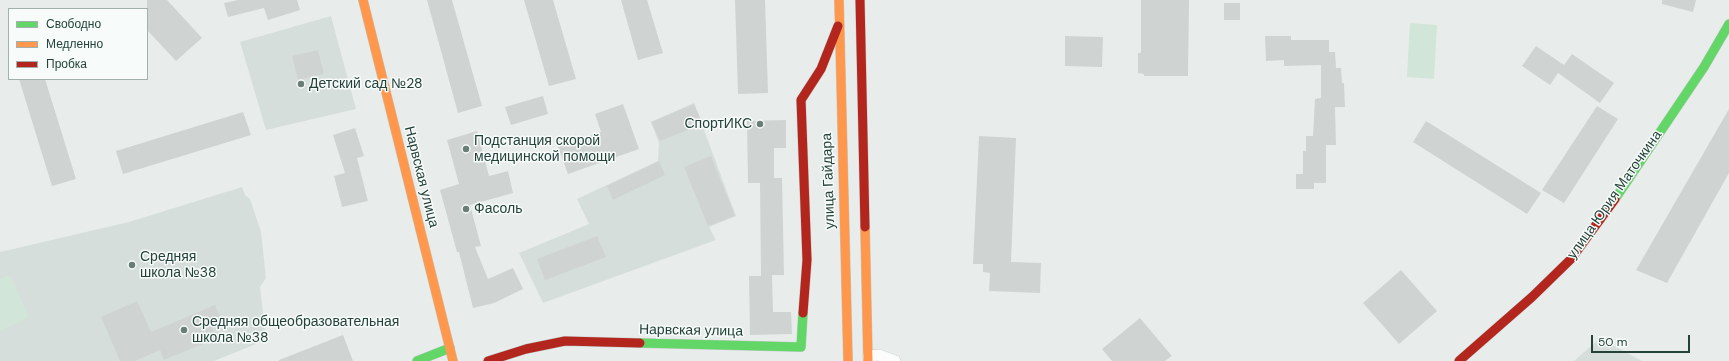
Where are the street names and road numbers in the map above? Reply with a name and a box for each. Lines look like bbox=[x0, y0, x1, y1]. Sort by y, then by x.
street label: Нарвская улица bbox=[400, 125, 442, 229]
street label: улица Юрия Маточкина bbox=[1564, 127, 1666, 263]
street label: улица Гайдара bbox=[819, 133, 839, 229]
street label: Нарвская улица bbox=[639, 322, 743, 340]

